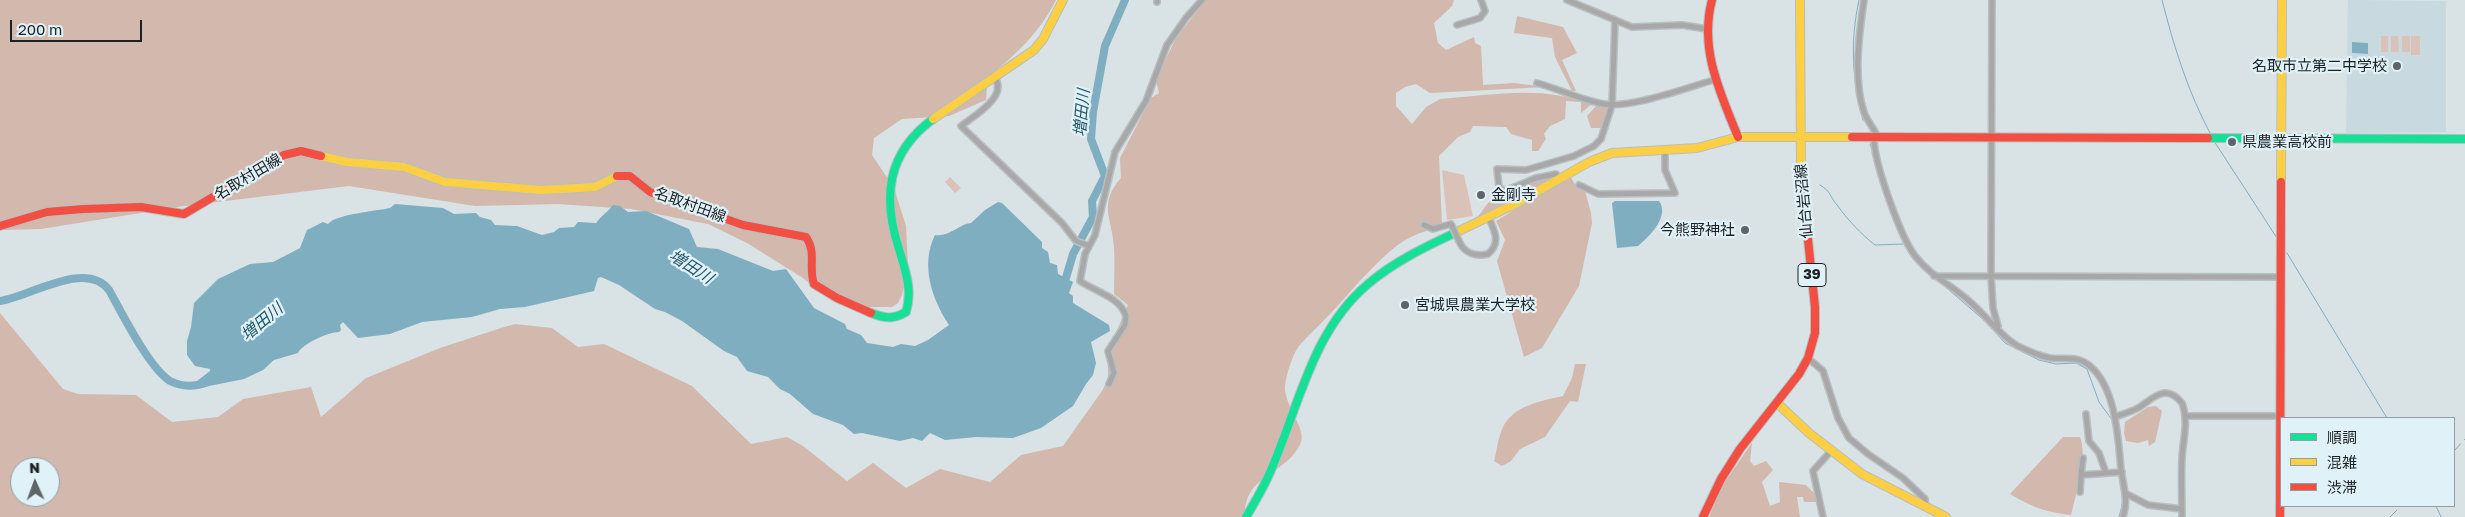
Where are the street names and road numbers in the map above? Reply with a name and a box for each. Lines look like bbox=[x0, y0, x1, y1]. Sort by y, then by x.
street label: 名取村田線 bbox=[211, 150, 285, 204]
street label: 仙台岩沼線 bbox=[1792, 163, 1816, 239]
street label: 名取村田線 bbox=[652, 184, 728, 226]
road number: 39 bbox=[1798, 264, 1826, 286]

